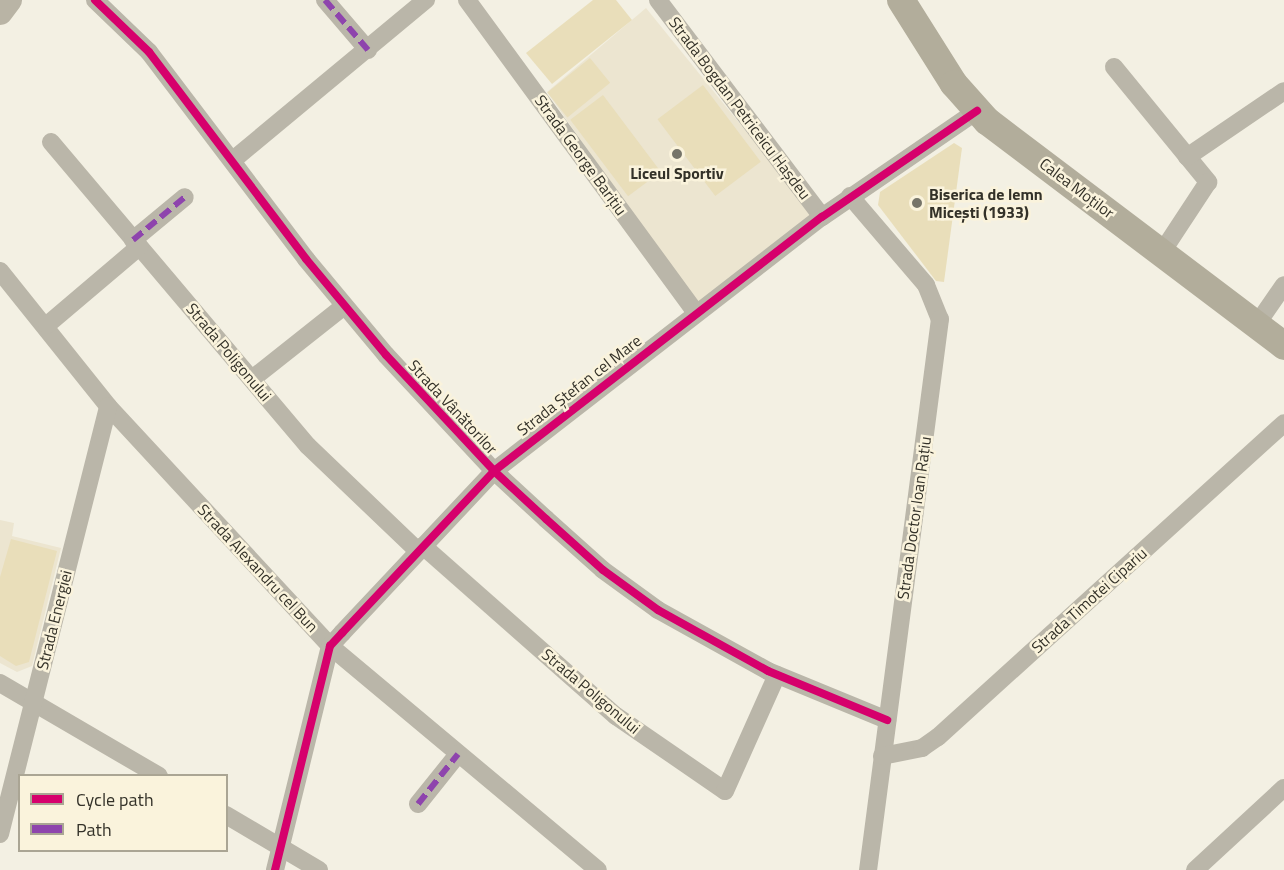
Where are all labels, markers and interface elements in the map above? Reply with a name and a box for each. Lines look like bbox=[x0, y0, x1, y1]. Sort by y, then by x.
street label: Strada Bogdan Petriceicu Hașdeu bbox=[665, 13, 815, 203]
street label: Strada George Barițiu bbox=[531, 91, 631, 219]
marker: Liceul Sportiv bbox=[670, 147, 684, 161]
street label: Calea Moților bbox=[1036, 154, 1118, 222]
place label: Liceul Sportiv bbox=[630, 163, 724, 183]
place label: Biserica de lemn Micești (1933) bbox=[929, 184, 1043, 222]
marker: Biserica de lemn Micești (1933) bbox=[910, 196, 924, 210]
street label: Strada Poligonului bbox=[182, 299, 276, 405]
street label: Strada Ștefan cel Mare bbox=[513, 331, 645, 439]
street label: Strada Vânătorilor bbox=[404, 356, 502, 458]
street label: Strada Doctor Ioan Rațiu bbox=[893, 435, 935, 601]
street label: Strada Alexandru cel Bun bbox=[194, 500, 322, 636]
street label: Strada Timotei Cipariu bbox=[1027, 543, 1151, 657]
street label: Strada Energiei bbox=[32, 568, 76, 672]
street label: Strada Poligonului bbox=[538, 644, 644, 738]
legend bbox=[18, 774, 228, 852]
text: Cycle path bbox=[76, 786, 154, 813]
text: Path bbox=[76, 816, 112, 843]

